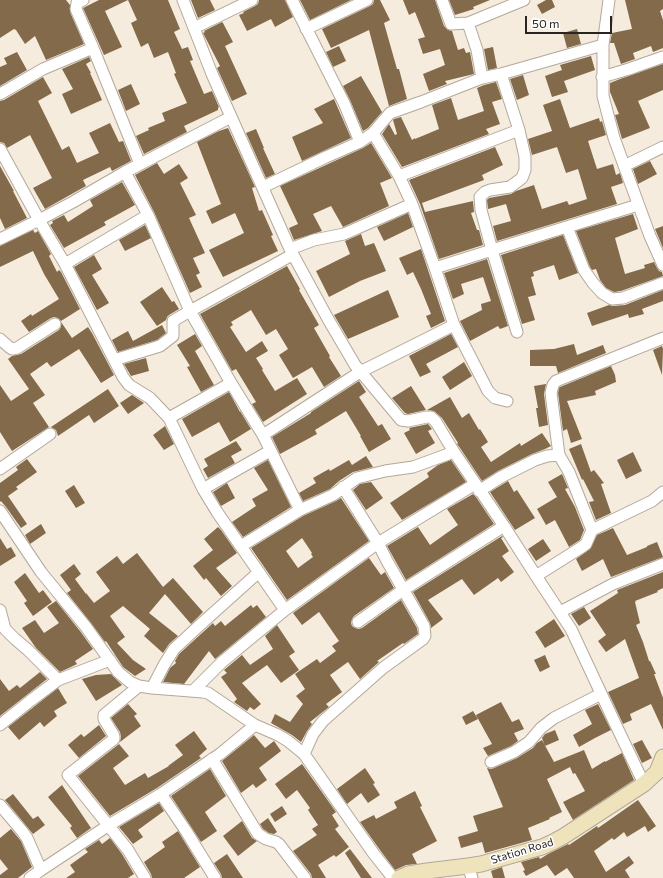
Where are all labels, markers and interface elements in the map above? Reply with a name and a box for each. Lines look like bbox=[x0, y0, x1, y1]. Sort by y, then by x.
scale bar bbox=[527, 8, 614, 34]
text: 50 m bbox=[532, 16, 560, 30]
street label: Station Road bbox=[489, 835, 555, 867]

